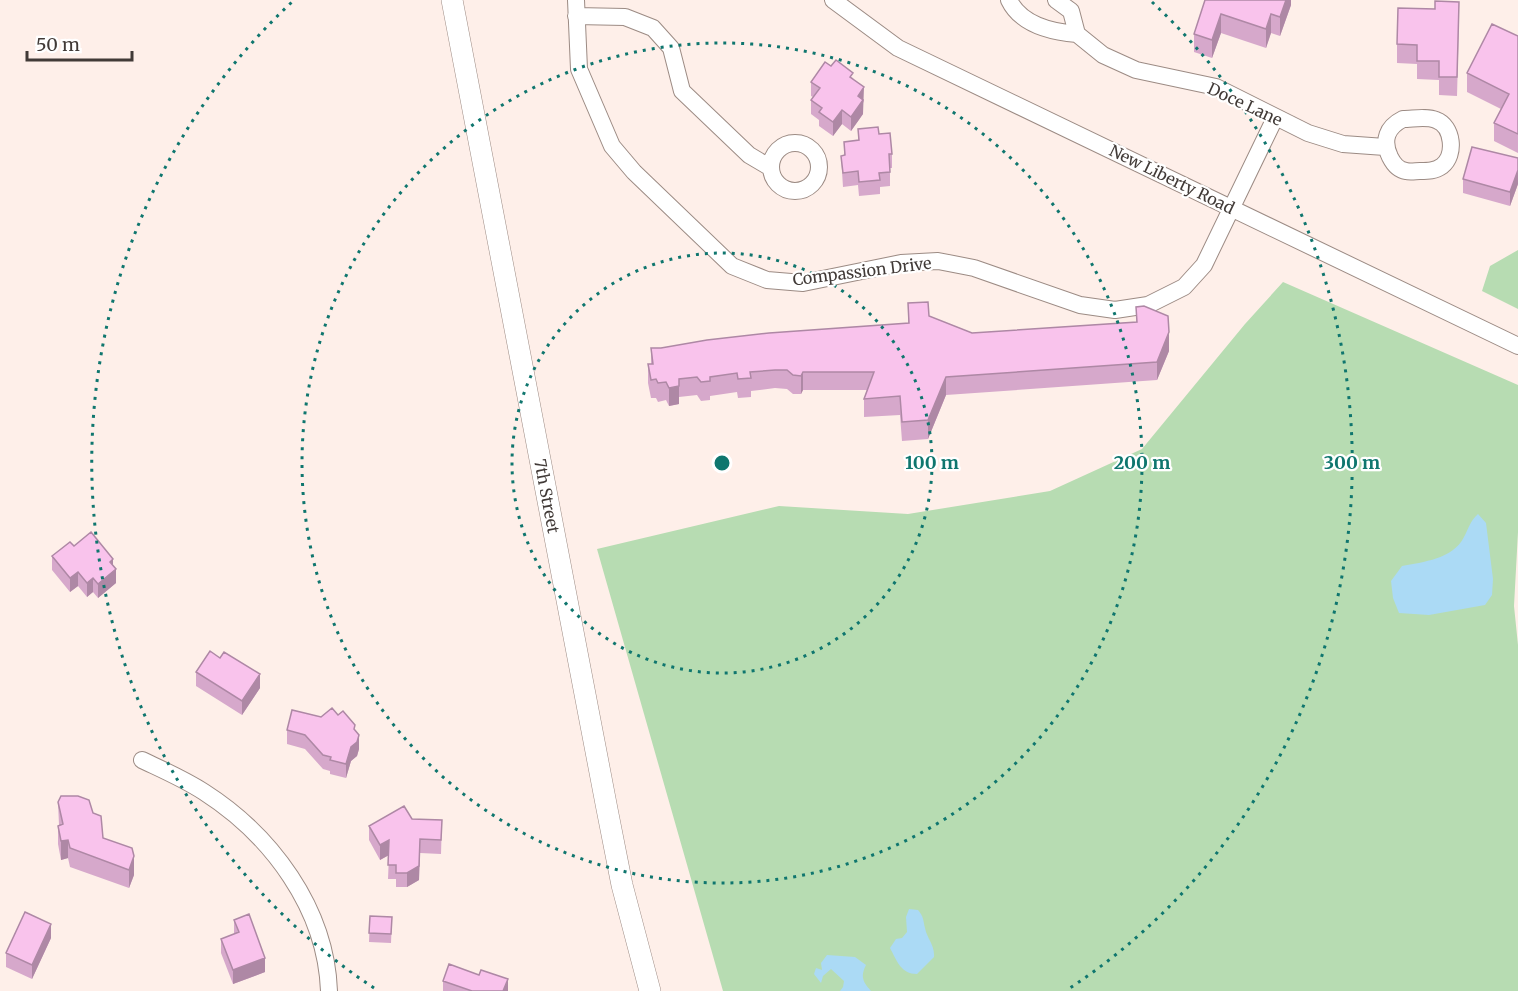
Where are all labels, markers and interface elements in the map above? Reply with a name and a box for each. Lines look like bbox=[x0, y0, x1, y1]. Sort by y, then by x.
scale bar bbox=[27, 24, 132, 62]
text: 50 m bbox=[36, 33, 80, 56]
street label: Doce Lane bbox=[1204, 78, 1286, 130]
street label: New Liberty Road bbox=[1106, 140, 1238, 218]
street label: Compassion Drive bbox=[791, 253, 933, 289]
text: 100 m bbox=[905, 451, 959, 474]
text: 200 m bbox=[1114, 451, 1170, 474]
text: 300 m bbox=[1324, 451, 1380, 474]
centre of rings bbox=[712, 453, 732, 473]
street label: 7th Street bbox=[530, 457, 564, 536]

